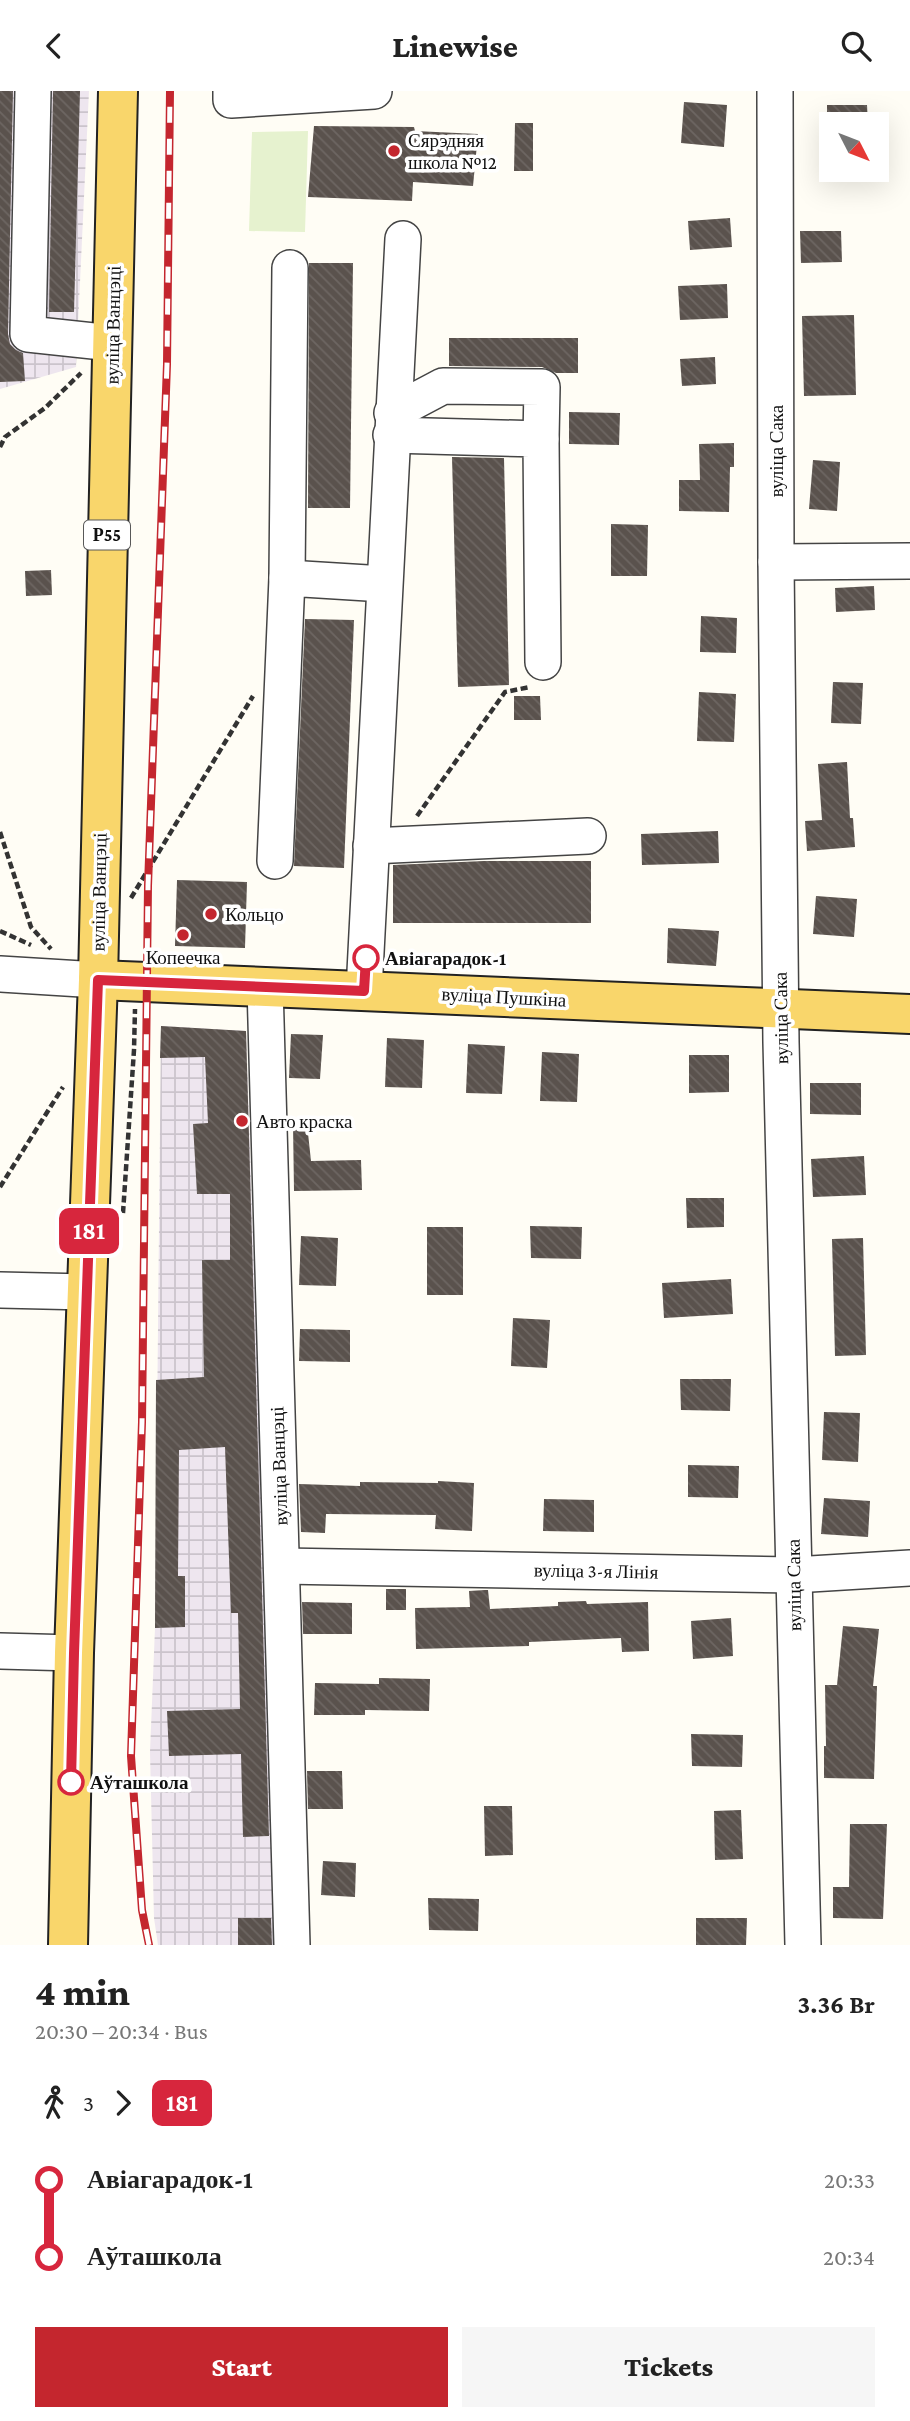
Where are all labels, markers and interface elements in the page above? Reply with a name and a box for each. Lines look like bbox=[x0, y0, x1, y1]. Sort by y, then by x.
icon: back bbox=[35, 27, 73, 65]
icon: search bbox=[837, 27, 875, 65]
text: Linewise bbox=[392, 28, 518, 64]
north arrow bbox=[819, 112, 889, 182]
map controls bbox=[819, 112, 889, 182]
place label: Сярэдняя школа №12 bbox=[408, 130, 497, 173]
marker: Сярэдняя школа №12 bbox=[386, 143, 402, 159]
street label: вуліца Ванцэці bbox=[101, 265, 125, 385]
street label: вуліца Сака bbox=[766, 404, 787, 497]
road number: Р55 bbox=[84, 521, 130, 549]
street label: вуліца Ванцэці bbox=[87, 832, 111, 952]
place label: Кольцо bbox=[225, 904, 284, 925]
marker: Кольцо bbox=[203, 906, 219, 922]
marker: Копеечка bbox=[175, 927, 191, 943]
marker: Авіагарадок-1 bbox=[353, 945, 379, 971]
place label: Копеечка bbox=[146, 947, 221, 968]
place label: Авіагарадок-1 bbox=[385, 948, 506, 969]
street label: вуліца Сака bbox=[770, 971, 792, 1064]
street label: вуліца Пушкіна bbox=[441, 983, 567, 1011]
place label: Авто краска bbox=[256, 1111, 353, 1132]
marker: Авто краска bbox=[234, 1113, 250, 1129]
line badge: 181 bbox=[49, 1208, 129, 1254]
text: 181 bbox=[73, 1217, 105, 1244]
street label: вуліца Ванцэці bbox=[266, 1406, 292, 1526]
street label: вуліца Сака bbox=[783, 1538, 805, 1631]
street label: вуліца 3-я Лінія bbox=[534, 1559, 659, 1583]
marker: Аўташкола bbox=[58, 1769, 84, 1795]
place label: Аўташкола bbox=[90, 1772, 189, 1793]
text: 4 min bbox=[35, 1971, 130, 2013]
text: 3.36 Br bbox=[798, 1990, 875, 2019]
text: 20:30 – 20:34 · Bus bbox=[35, 2018, 208, 2044]
icon: walk bbox=[35, 2084, 73, 2122]
icon: forward bbox=[104, 2084, 142, 2122]
text: 181 bbox=[166, 2089, 198, 2116]
text: 3 bbox=[83, 2090, 94, 2116]
text: Авіагарадок-1 bbox=[87, 2165, 253, 2194]
text: 20:33 bbox=[824, 2167, 875, 2193]
text: Аўташкола bbox=[87, 2242, 222, 2271]
text: 20:34 bbox=[823, 2244, 875, 2270]
button: Start bbox=[35, 2327, 448, 2407]
button: Tickets bbox=[462, 2327, 875, 2407]

